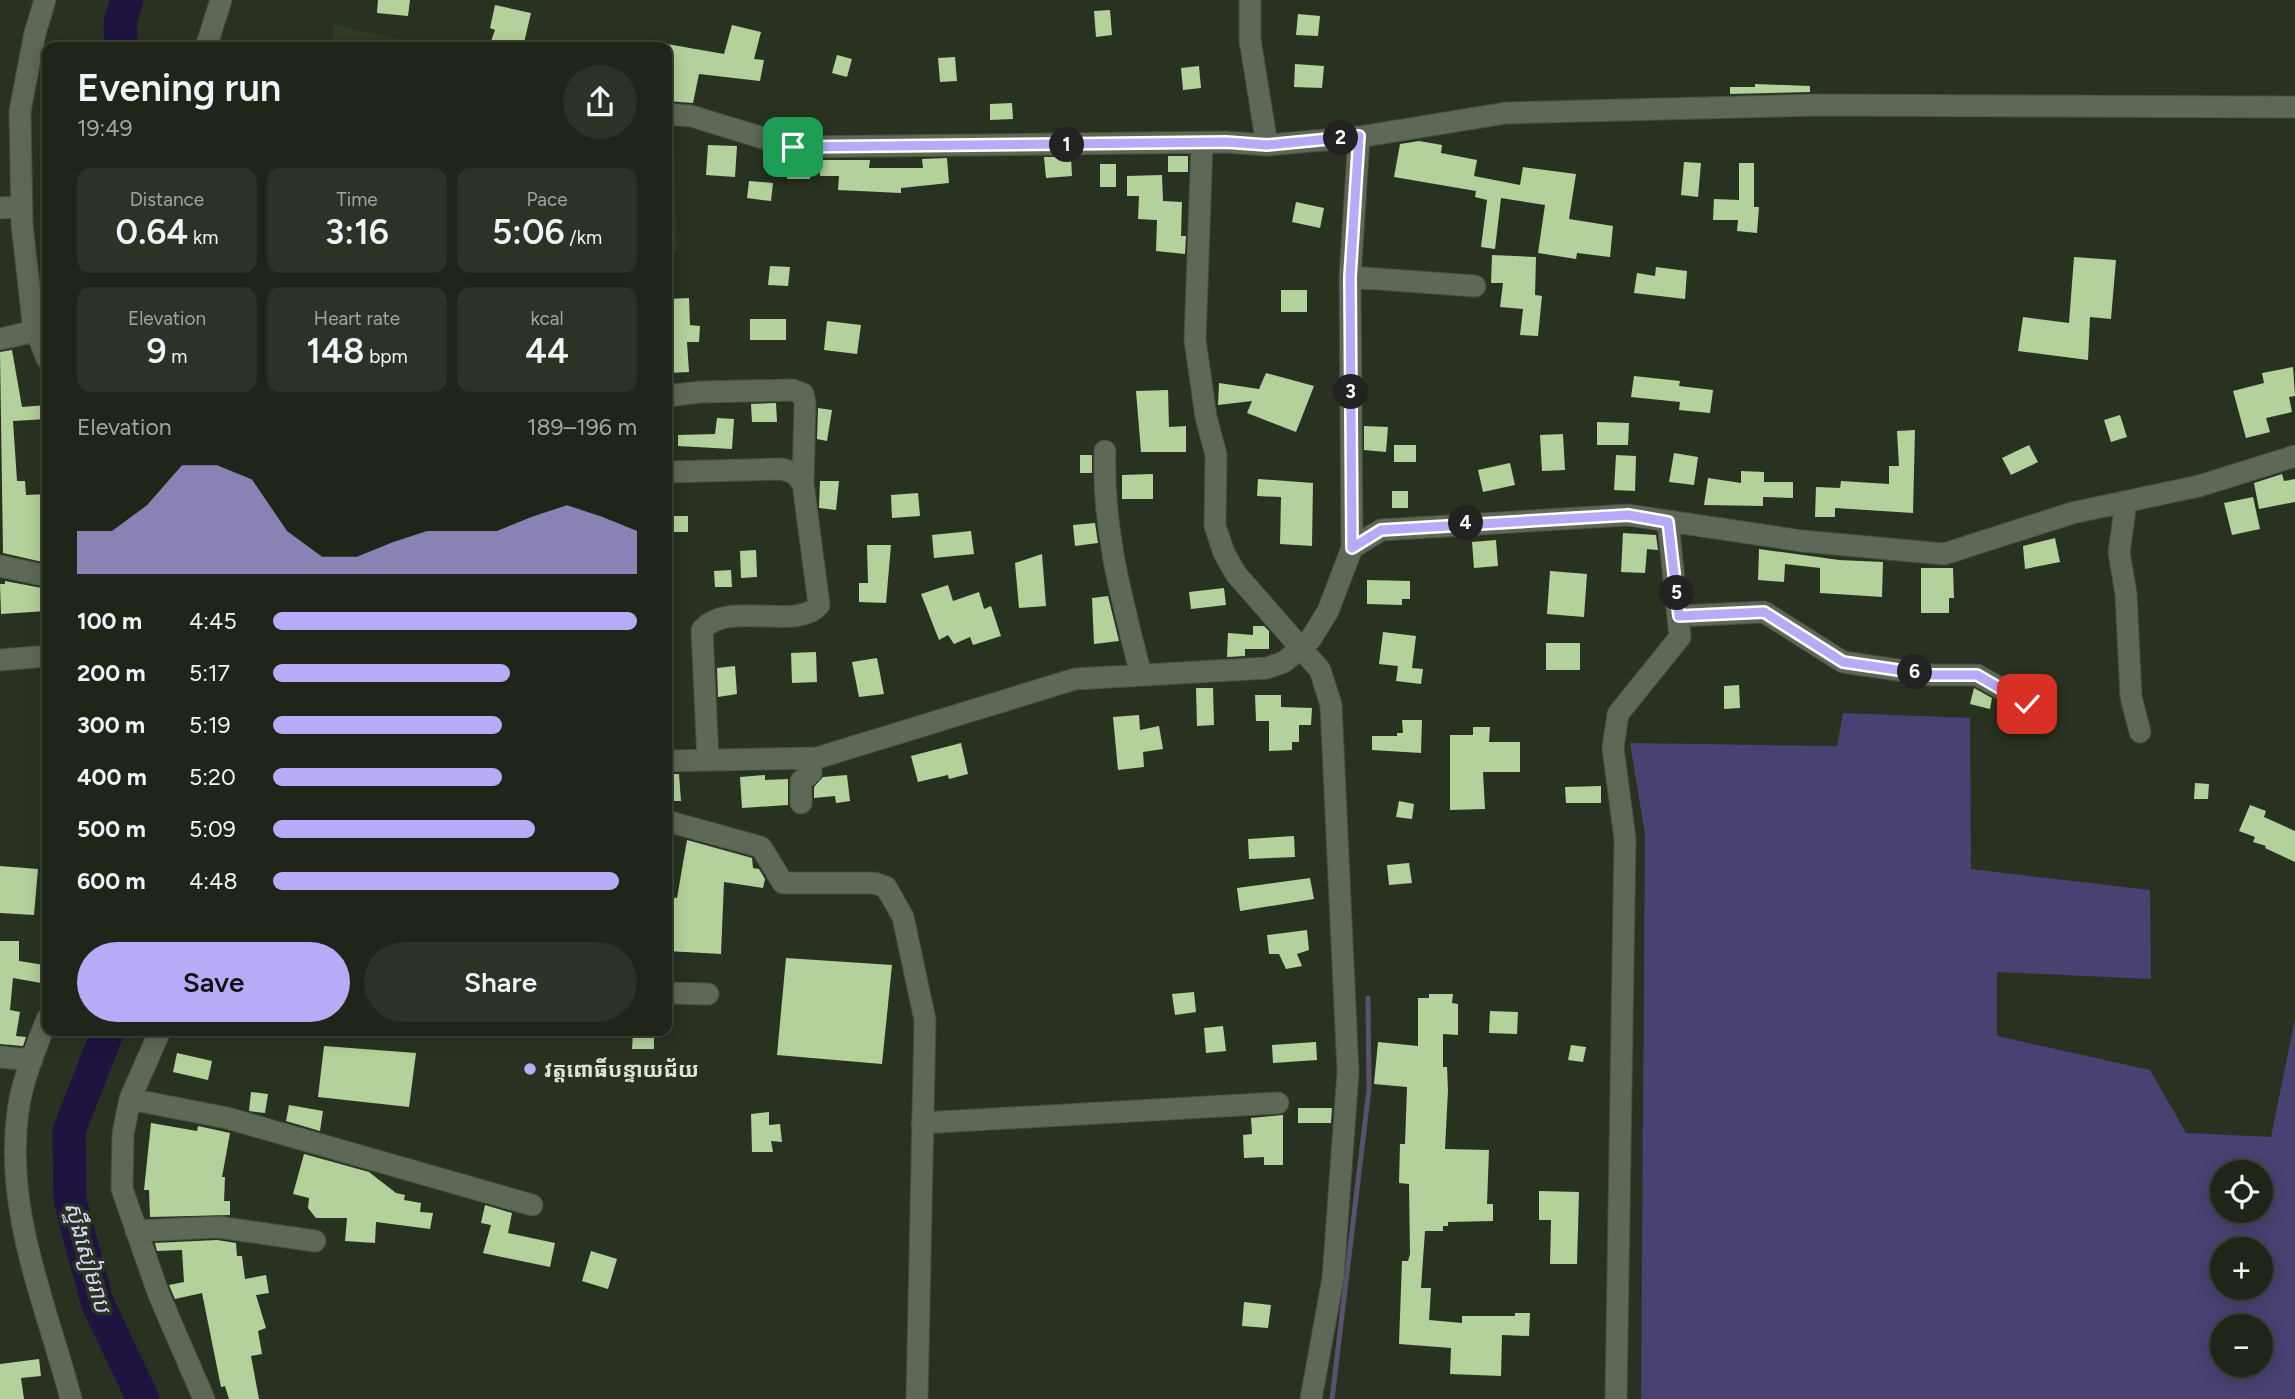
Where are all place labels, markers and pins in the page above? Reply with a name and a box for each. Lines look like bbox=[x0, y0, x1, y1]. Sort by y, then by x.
pin bbox=[763, 117, 823, 177]
pin: 2 bbox=[1324, 120, 1358, 156]
pin: 1 bbox=[1050, 128, 1084, 162]
pin: 3 bbox=[1334, 374, 1368, 410]
pin: 4 bbox=[1448, 505, 1484, 540]
pin: 5 bbox=[1660, 576, 1694, 610]
pin: 6 bbox=[1898, 654, 1932, 690]
pin bbox=[1997, 674, 2057, 734]
place label: វត្តពោធិ៍បន្ទាយជ័យ bbox=[544, 1057, 699, 1083]
marker: វត្តពោធិ៍បន្ទាយជ័យ bbox=[522, 1061, 538, 1077]

